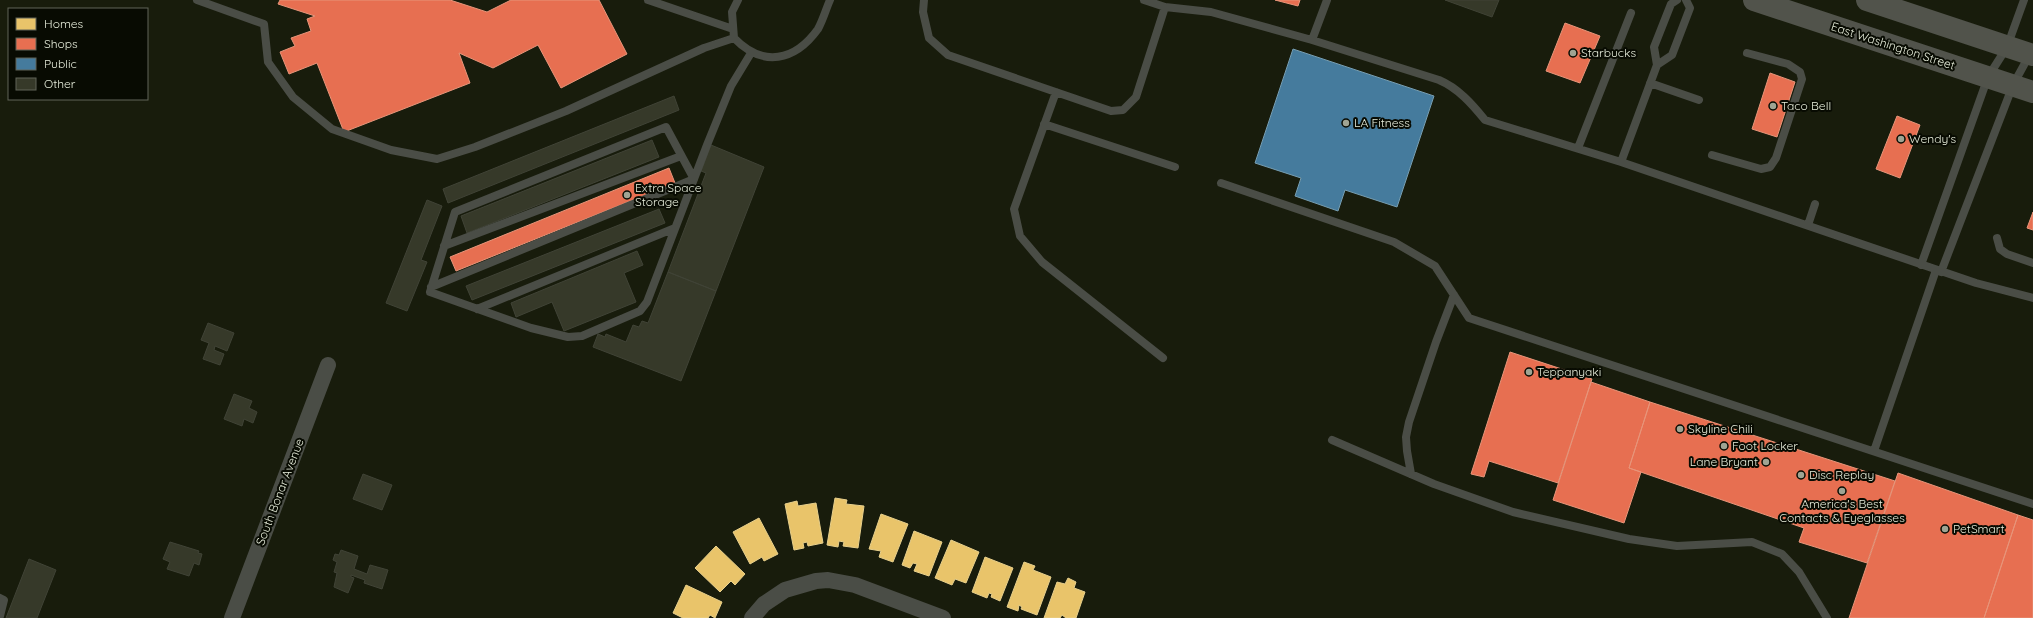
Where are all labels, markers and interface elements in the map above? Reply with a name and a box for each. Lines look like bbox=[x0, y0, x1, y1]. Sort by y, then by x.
legend bbox=[8, 8, 148, 100]
text: Homes bbox=[44, 16, 84, 31]
street label: East Washington Street bbox=[1829, 18, 1957, 73]
text: Shops bbox=[44, 36, 78, 51]
place label: Starbucks bbox=[1581, 45, 1636, 60]
marker: Starbucks bbox=[1568, 48, 1578, 58]
text: Public bbox=[44, 56, 77, 71]
text: Other bbox=[44, 76, 76, 91]
place label: Taco Bell bbox=[1781, 98, 1831, 113]
marker: Taco Bell bbox=[1768, 101, 1778, 111]
place label: LA Fitness bbox=[1354, 115, 1410, 130]
marker: LA Fitness bbox=[1341, 118, 1351, 128]
place label: Wendy's bbox=[1909, 131, 1957, 146]
marker: Wendy's bbox=[1896, 134, 1906, 144]
place label: Extra Space Storage bbox=[635, 180, 702, 209]
marker: Extra Space Storage bbox=[622, 190, 632, 200]
place label: Teppanyaki bbox=[1537, 364, 1601, 379]
marker: Teppanyaki bbox=[1524, 367, 1534, 377]
place label: Skyline Chili bbox=[1688, 421, 1753, 436]
marker: Skyline Chili bbox=[1675, 424, 1685, 434]
street label: South Bonar Avenue bbox=[252, 436, 307, 547]
place label: Foot Locker bbox=[1732, 438, 1798, 453]
marker: Foot Locker bbox=[1719, 441, 1729, 451]
place label: Lane Bryant bbox=[1690, 454, 1758, 469]
marker: Lane Bryant bbox=[1761, 457, 1771, 467]
place label: Disc Replay bbox=[1809, 467, 1874, 482]
marker: Disc Replay bbox=[1796, 470, 1806, 480]
marker: America's Best Contacts & Eyeglasses bbox=[1837, 486, 1847, 496]
place label: America's Best Contacts & Eyeglasses bbox=[1779, 496, 1905, 525]
place label: PetSmart bbox=[1953, 521, 2005, 536]
marker: PetSmart bbox=[1940, 524, 1950, 534]

